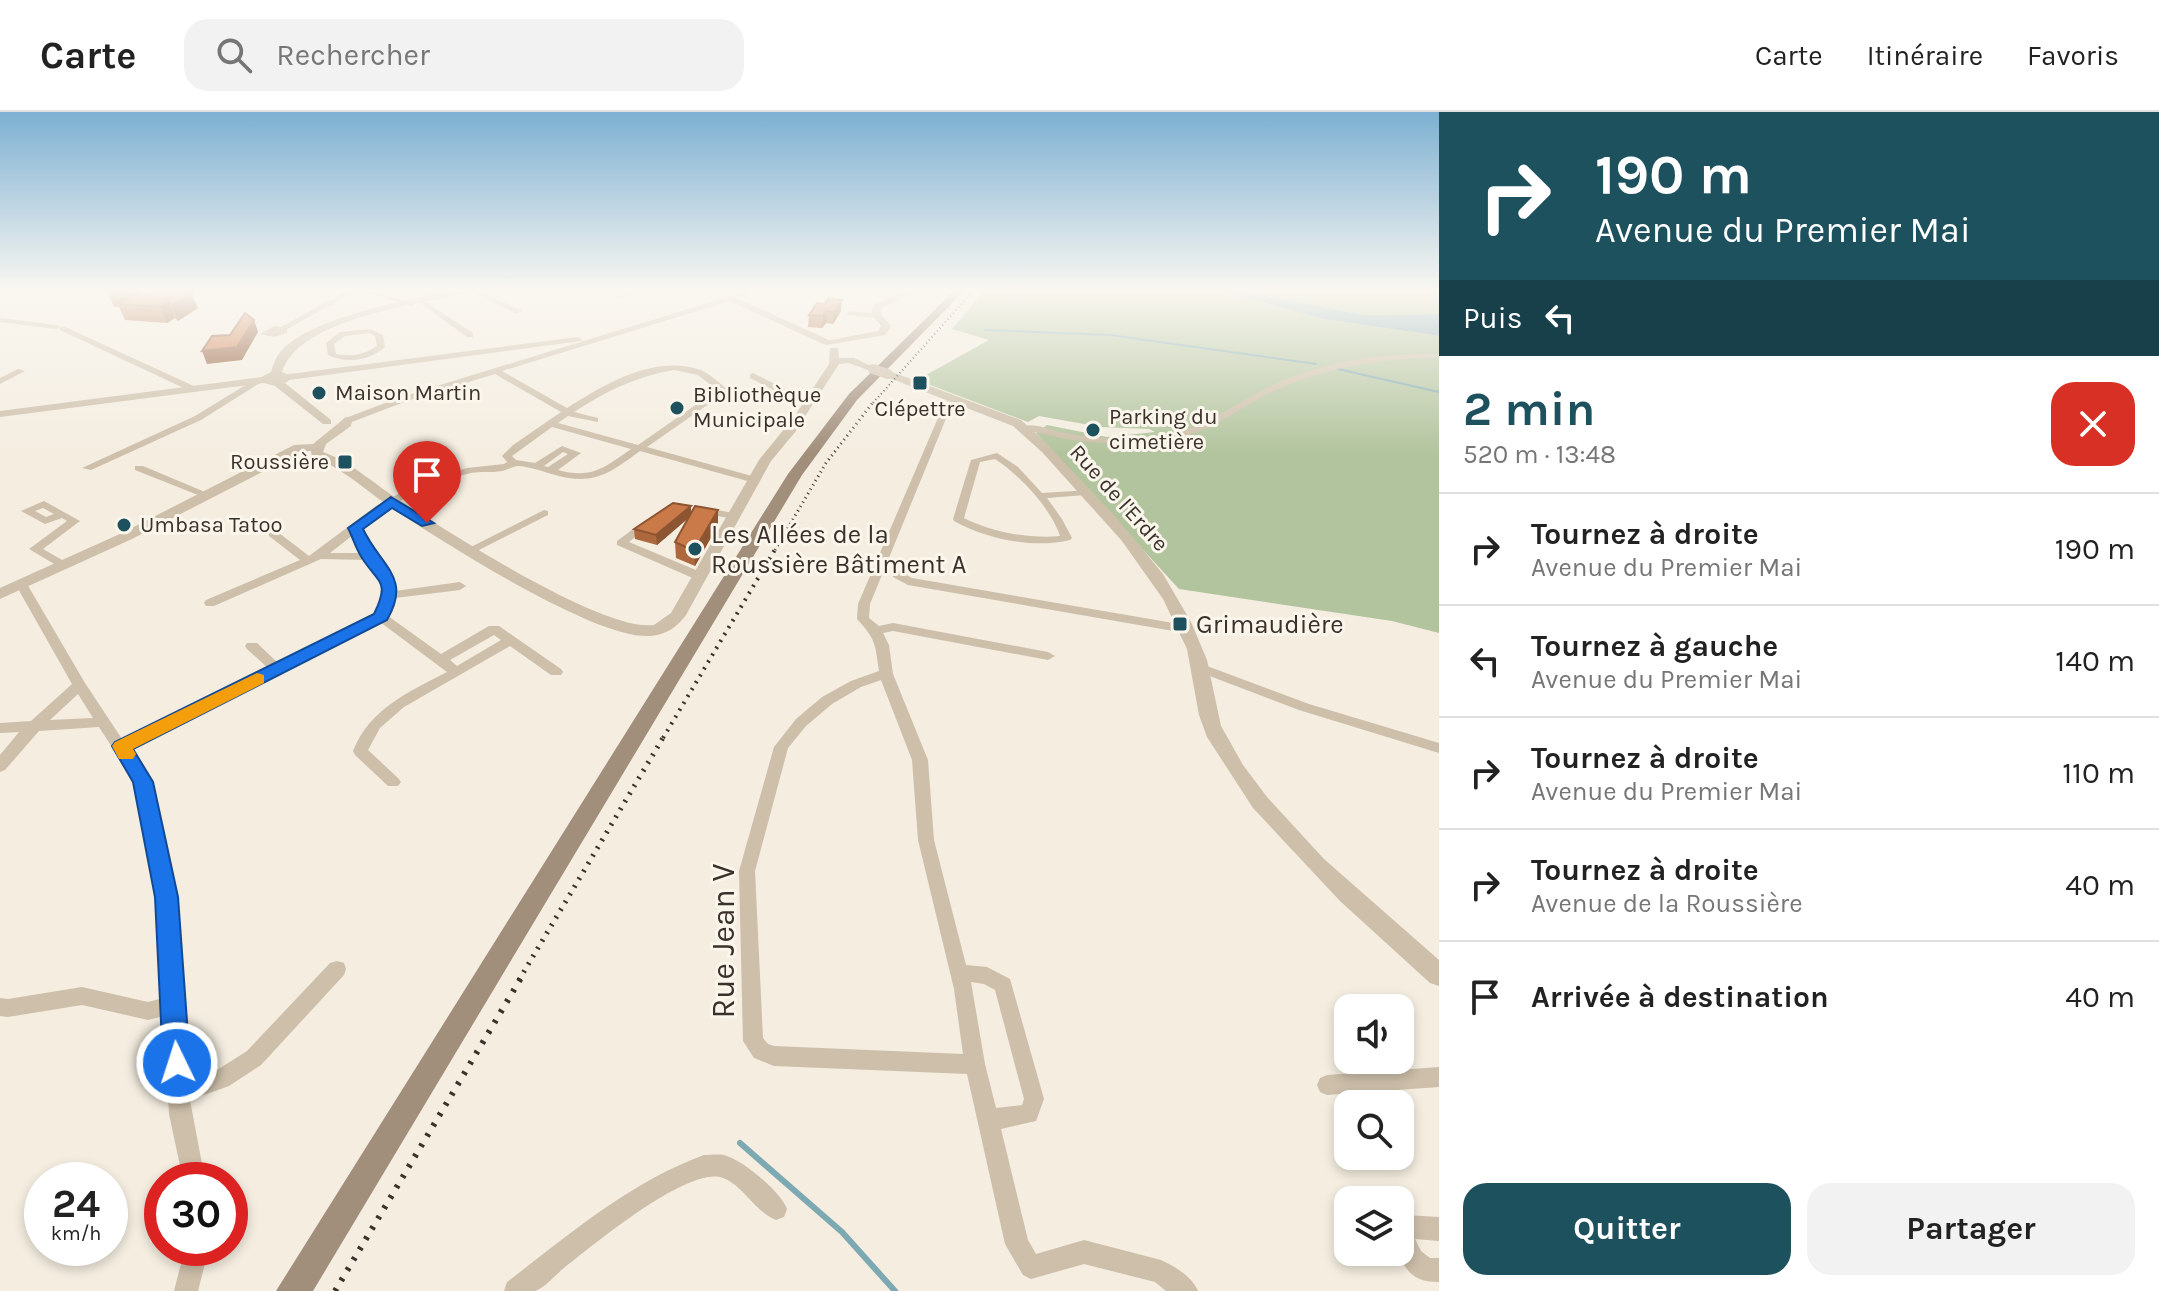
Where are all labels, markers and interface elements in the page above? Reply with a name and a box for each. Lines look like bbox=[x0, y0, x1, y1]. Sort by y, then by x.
search box bbox=[184, 19, 744, 91]
text: Carte bbox=[40, 33, 136, 78]
icon: search bbox=[212, 33, 256, 77]
text: Rechercher bbox=[276, 37, 430, 73]
text: Carte bbox=[1755, 39, 1823, 72]
text: Itinéraire bbox=[1867, 39, 1983, 72]
text: Favoris bbox=[2027, 39, 2119, 72]
text: 190 m bbox=[1595, 142, 1752, 207]
icon: right bbox=[1463, 144, 1567, 248]
text: Avenue du Premier Mai bbox=[1595, 209, 1971, 251]
icon: left bbox=[1538, 296, 1582, 340]
text: Puis bbox=[1463, 300, 1522, 336]
marker: Clépettre bbox=[911, 374, 929, 392]
place label: Maison Martin bbox=[335, 380, 481, 406]
text: 2 min bbox=[1463, 381, 1595, 437]
place label: Bibliothèque Municipale bbox=[693, 382, 821, 433]
button: close bbox=[2051, 382, 2135, 466]
marker: Maison Martin bbox=[310, 384, 328, 402]
place label: Clépettre bbox=[875, 396, 965, 422]
marker: Bibliothèque Municipale bbox=[668, 399, 686, 417]
place label: Parking du cimetière bbox=[1109, 404, 1217, 455]
marker: Parking du cimetière bbox=[1084, 421, 1102, 439]
street label: Rue de l'Erdre bbox=[1064, 439, 1174, 557]
text: 520 m · 13:48 bbox=[1463, 439, 1616, 470]
pin bbox=[393, 441, 461, 523]
place label: Roussière bbox=[230, 449, 329, 475]
marker: Roussière bbox=[336, 453, 354, 471]
icon: arrive bbox=[405, 453, 449, 497]
place label: Umbasa Tatoo bbox=[140, 512, 283, 538]
marker: Umbasa Tatoo bbox=[115, 516, 133, 534]
text: Tournez à droite bbox=[1531, 516, 1759, 552]
place label: Les Allées de la Roussière Bâtiment A bbox=[711, 519, 967, 580]
icon: right bbox=[1463, 527, 1507, 571]
text: 190 m bbox=[2055, 531, 2135, 567]
marker: Les Allées de la Roussière Bâtiment A bbox=[686, 540, 704, 558]
text: Avenue du Premier Mai bbox=[1531, 552, 1802, 583]
place label: Grimaudière bbox=[1196, 609, 1344, 640]
marker: Grimaudière bbox=[1171, 615, 1189, 633]
text: Tournez à gauche bbox=[1531, 628, 1778, 664]
icon: left bbox=[1463, 639, 1507, 683]
text: 140 m bbox=[2055, 643, 2135, 679]
text: Avenue du Premier Mai bbox=[1531, 664, 1802, 695]
text: Tournez à droite bbox=[1531, 740, 1759, 776]
icon: right bbox=[1463, 751, 1507, 795]
text: 110 m bbox=[2062, 755, 2135, 791]
text: Avenue du Premier Mai bbox=[1531, 776, 1802, 807]
text: Tournez à droite bbox=[1531, 852, 1759, 888]
icon: right bbox=[1463, 863, 1507, 907]
street label: Rue Jean V bbox=[705, 864, 742, 1018]
text: 40 m bbox=[2065, 867, 2135, 903]
text: Avenue de la Roussière bbox=[1531, 888, 1803, 919]
icon: arrive bbox=[1463, 975, 1507, 1019]
text: Arrivée à destination bbox=[1531, 979, 1829, 1015]
text: 40 m bbox=[2065, 979, 2135, 1015]
map controls bbox=[1334, 994, 1414, 1266]
button: sound bbox=[1334, 994, 1414, 1074]
position arrow bbox=[135, 1021, 219, 1105]
button: search bbox=[1334, 1090, 1414, 1170]
speed limit sign: 30 bbox=[144, 1162, 248, 1266]
text: 24 bbox=[52, 1180, 100, 1227]
button: Quitter bbox=[1463, 1183, 1791, 1275]
button: Partager bbox=[1807, 1183, 2135, 1275]
button: layers bbox=[1334, 1186, 1414, 1266]
text: km/h bbox=[51, 1222, 101, 1245]

